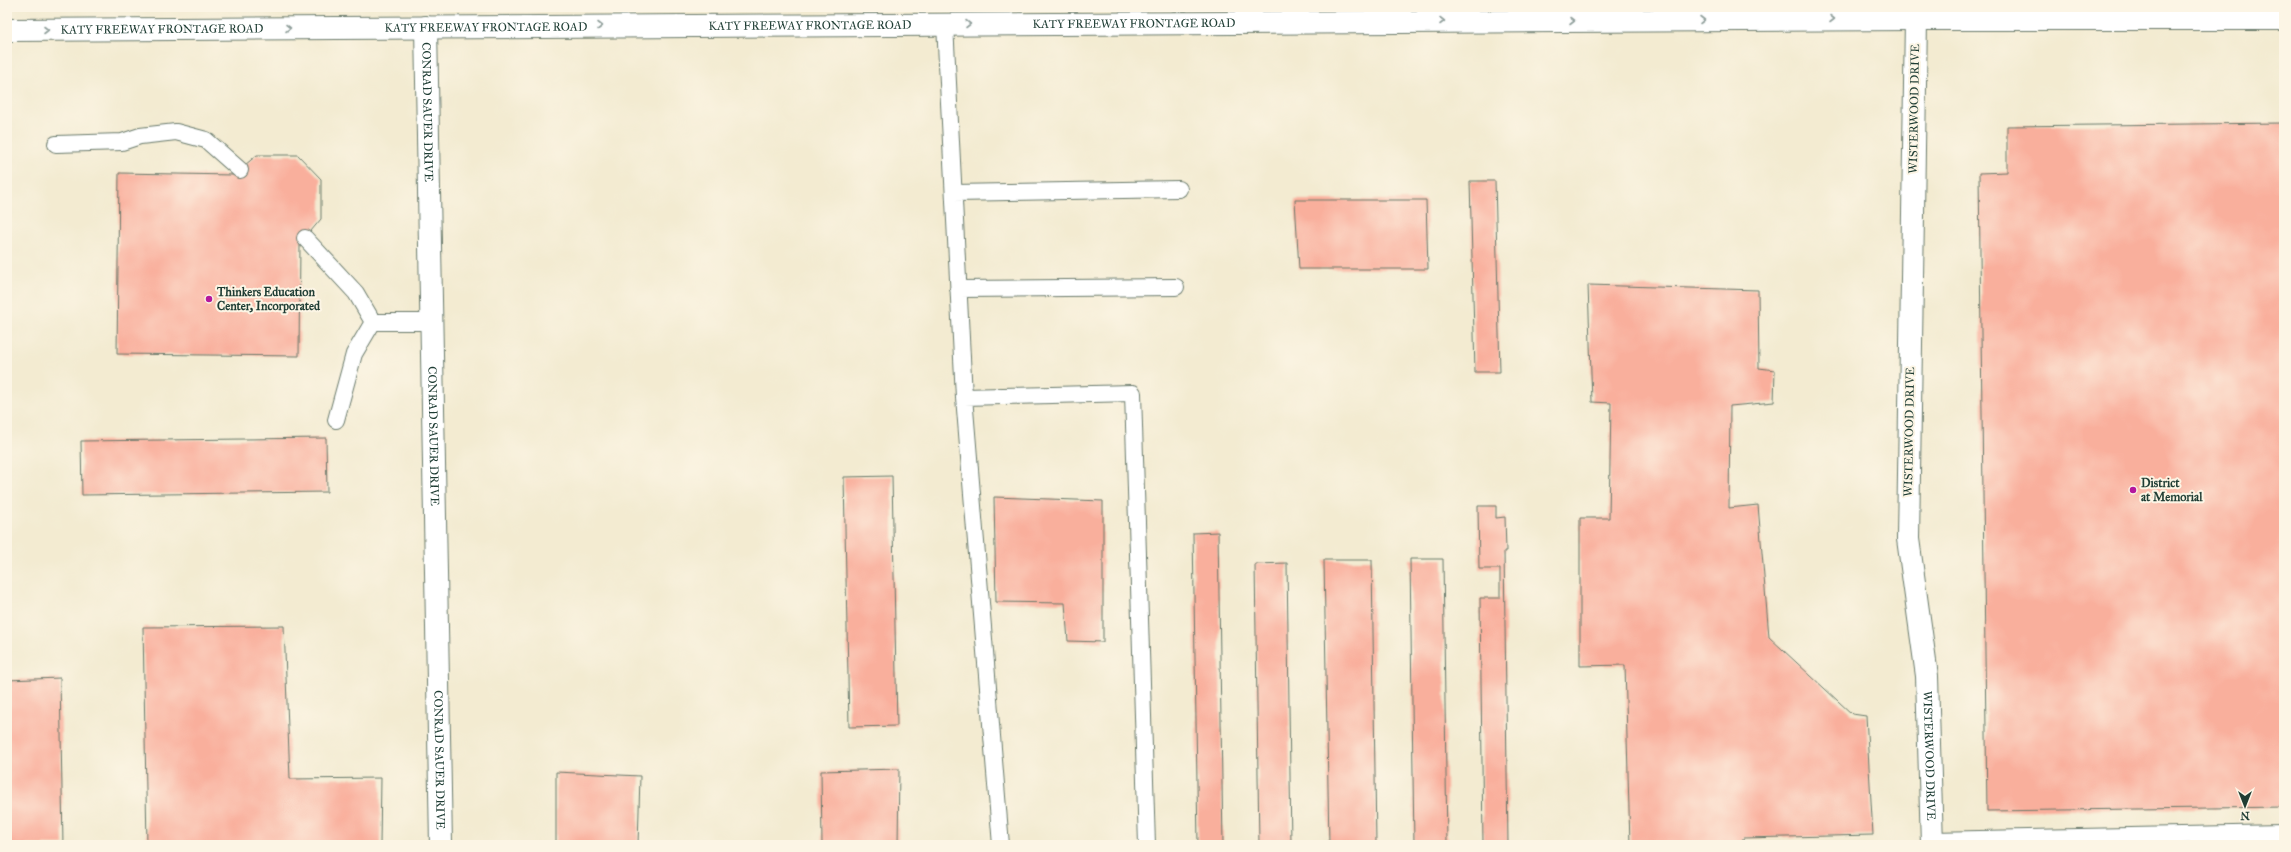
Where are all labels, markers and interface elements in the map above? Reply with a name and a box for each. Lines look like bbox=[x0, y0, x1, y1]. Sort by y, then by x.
one-way arrow bbox=[1829, 15, 1835, 23]
street label: KATY FREEWAY FRONTAGE ROAD bbox=[1033, 16, 1235, 31]
one-way arrow bbox=[1699, 16, 1705, 24]
one-way arrow bbox=[1439, 17, 1445, 25]
one-way arrow bbox=[1569, 17, 1575, 25]
street label: KATY FREEWAY FRONTAGE ROAD bbox=[709, 18, 911, 33]
street label: KATY FREEWAY FRONTAGE ROAD bbox=[385, 20, 587, 35]
one-way arrow bbox=[965, 20, 971, 28]
street label: KATY FREEWAY FRONTAGE ROAD bbox=[61, 22, 263, 37]
one-way arrow bbox=[597, 22, 603, 30]
one-way arrow bbox=[285, 24, 291, 32]
one-way arrow bbox=[43, 26, 49, 34]
street label: CONRAD SAUER DRIVE bbox=[419, 42, 436, 182]
street label: WISTERWOOD DRIVE bbox=[1906, 44, 1922, 174]
place label: Thinkers Education Center, Incorporated bbox=[216, 285, 321, 314]
marker: Thinkers Education Center, Incorporated bbox=[204, 294, 214, 304]
street label: CONRAD SAUER DRIVE bbox=[425, 366, 442, 506]
street label: WISTERWOOD DRIVE bbox=[1901, 367, 1917, 497]
place label: District at Memorial bbox=[2141, 476, 2203, 504]
marker: District at Memorial bbox=[2128, 485, 2138, 495]
street label: CONRAD SAUER DRIVE bbox=[431, 690, 448, 830]
street label: WISTERWOOD DRIVE bbox=[1920, 691, 1938, 821]
north arrow bbox=[2225, 786, 2265, 826]
text: N bbox=[2240, 809, 2250, 822]

